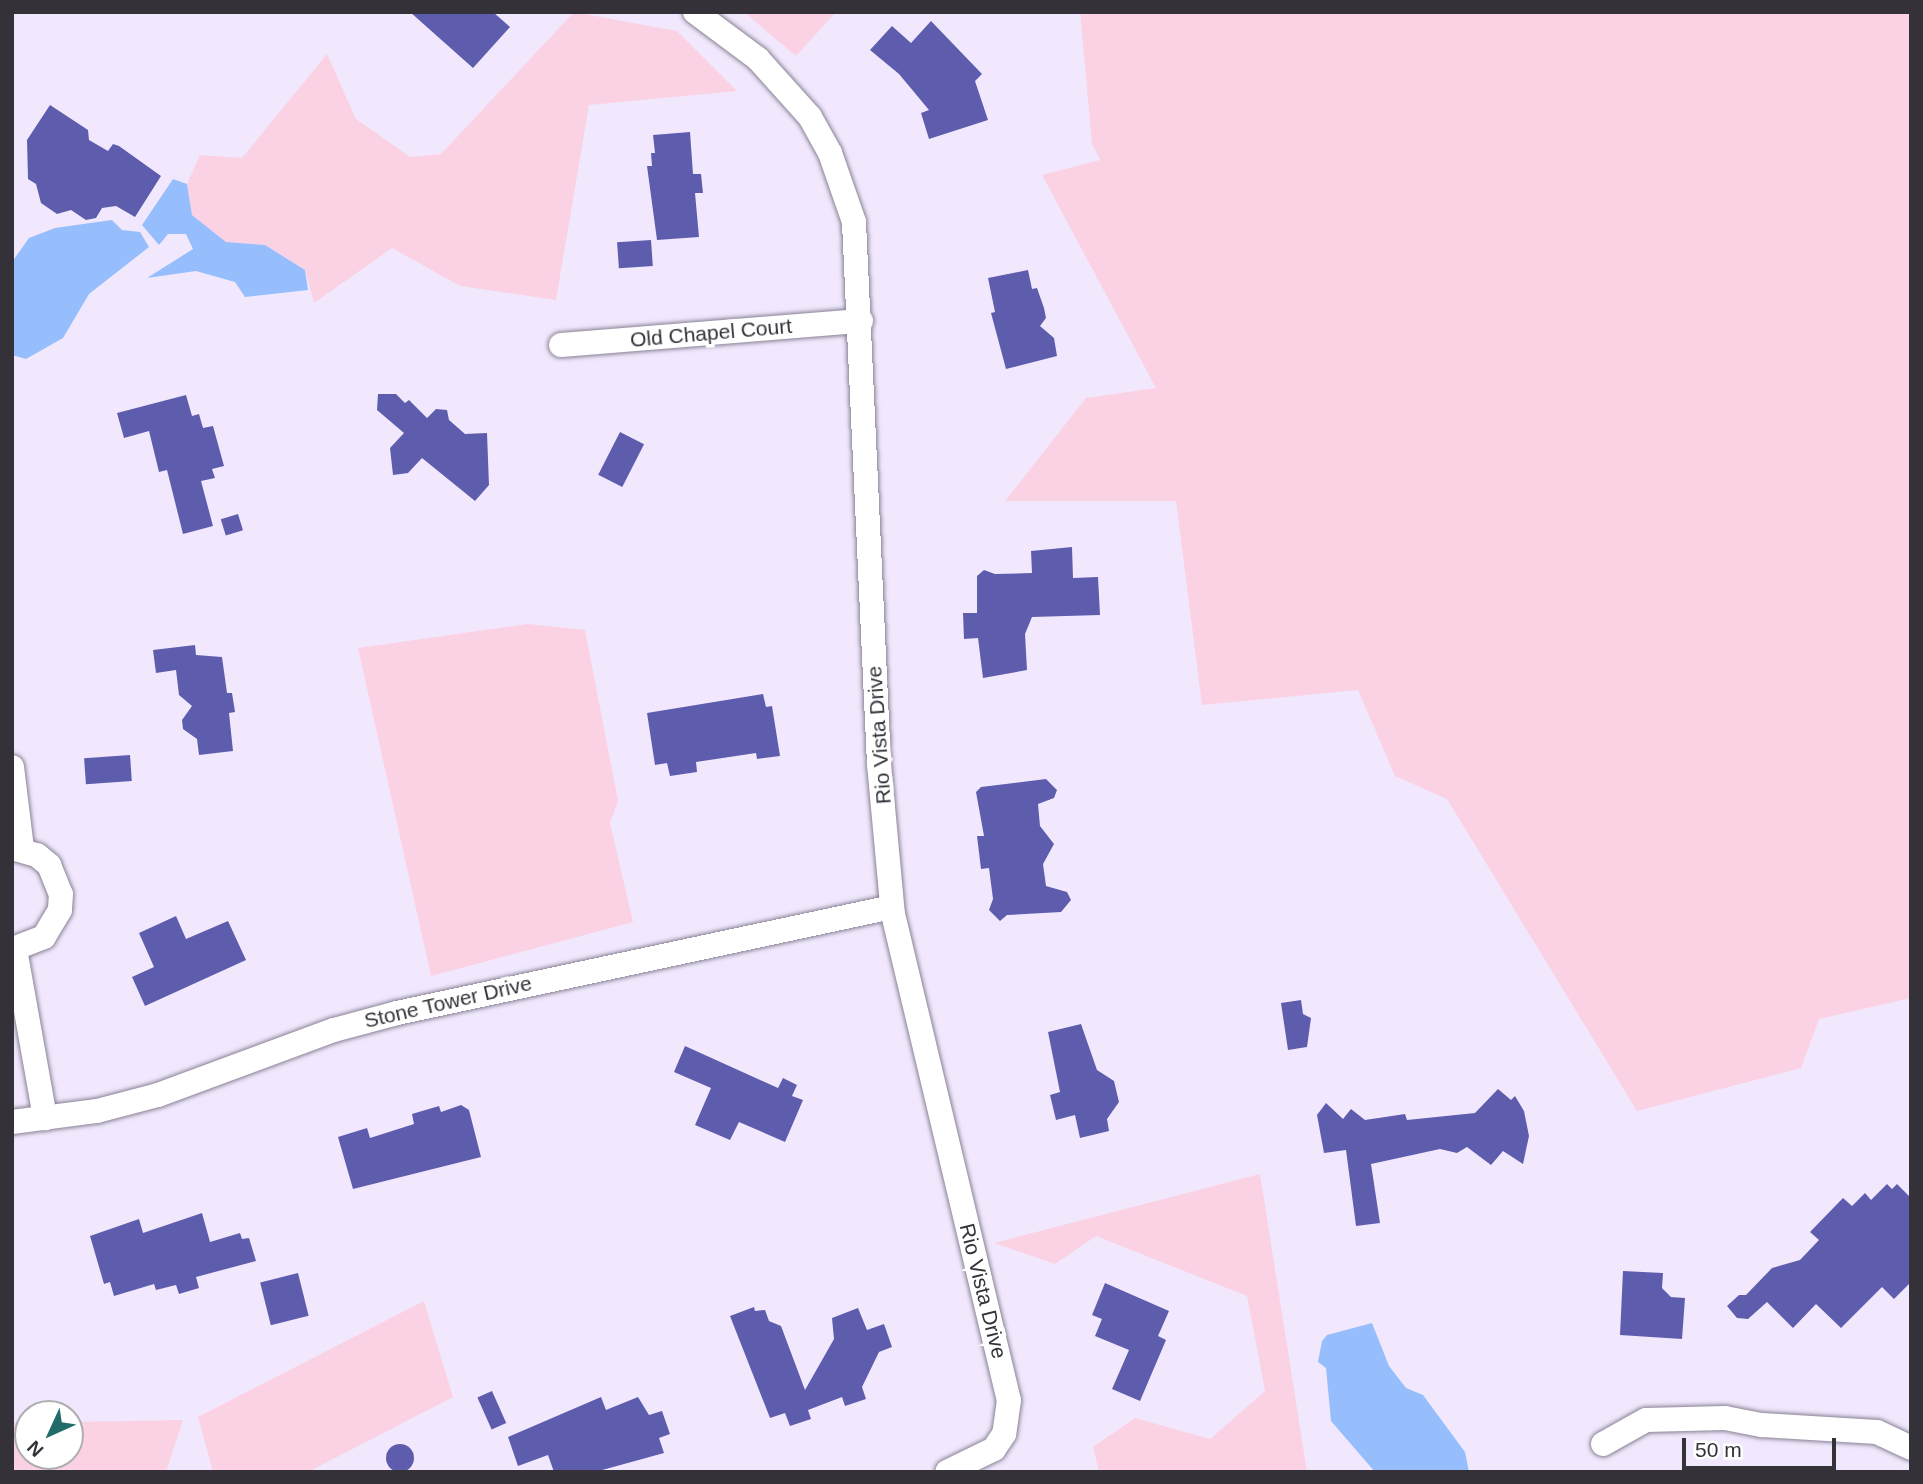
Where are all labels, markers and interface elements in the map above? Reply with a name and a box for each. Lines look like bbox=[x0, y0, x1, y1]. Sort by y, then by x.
street label: Old Chapel Court bbox=[629, 313, 793, 353]
street label: Rio Vista Drive bbox=[862, 665, 896, 805]
street label: Stone Tower Drive bbox=[362, 970, 534, 1034]
street label: Rio Vista Drive bbox=[954, 1221, 1012, 1361]
north arrow bbox=[14, 1400, 84, 1470]
scale bar bbox=[1685, 1424, 1839, 1468]
text: N bbox=[23, 1437, 47, 1461]
text: 50 m bbox=[1695, 1438, 1742, 1461]

